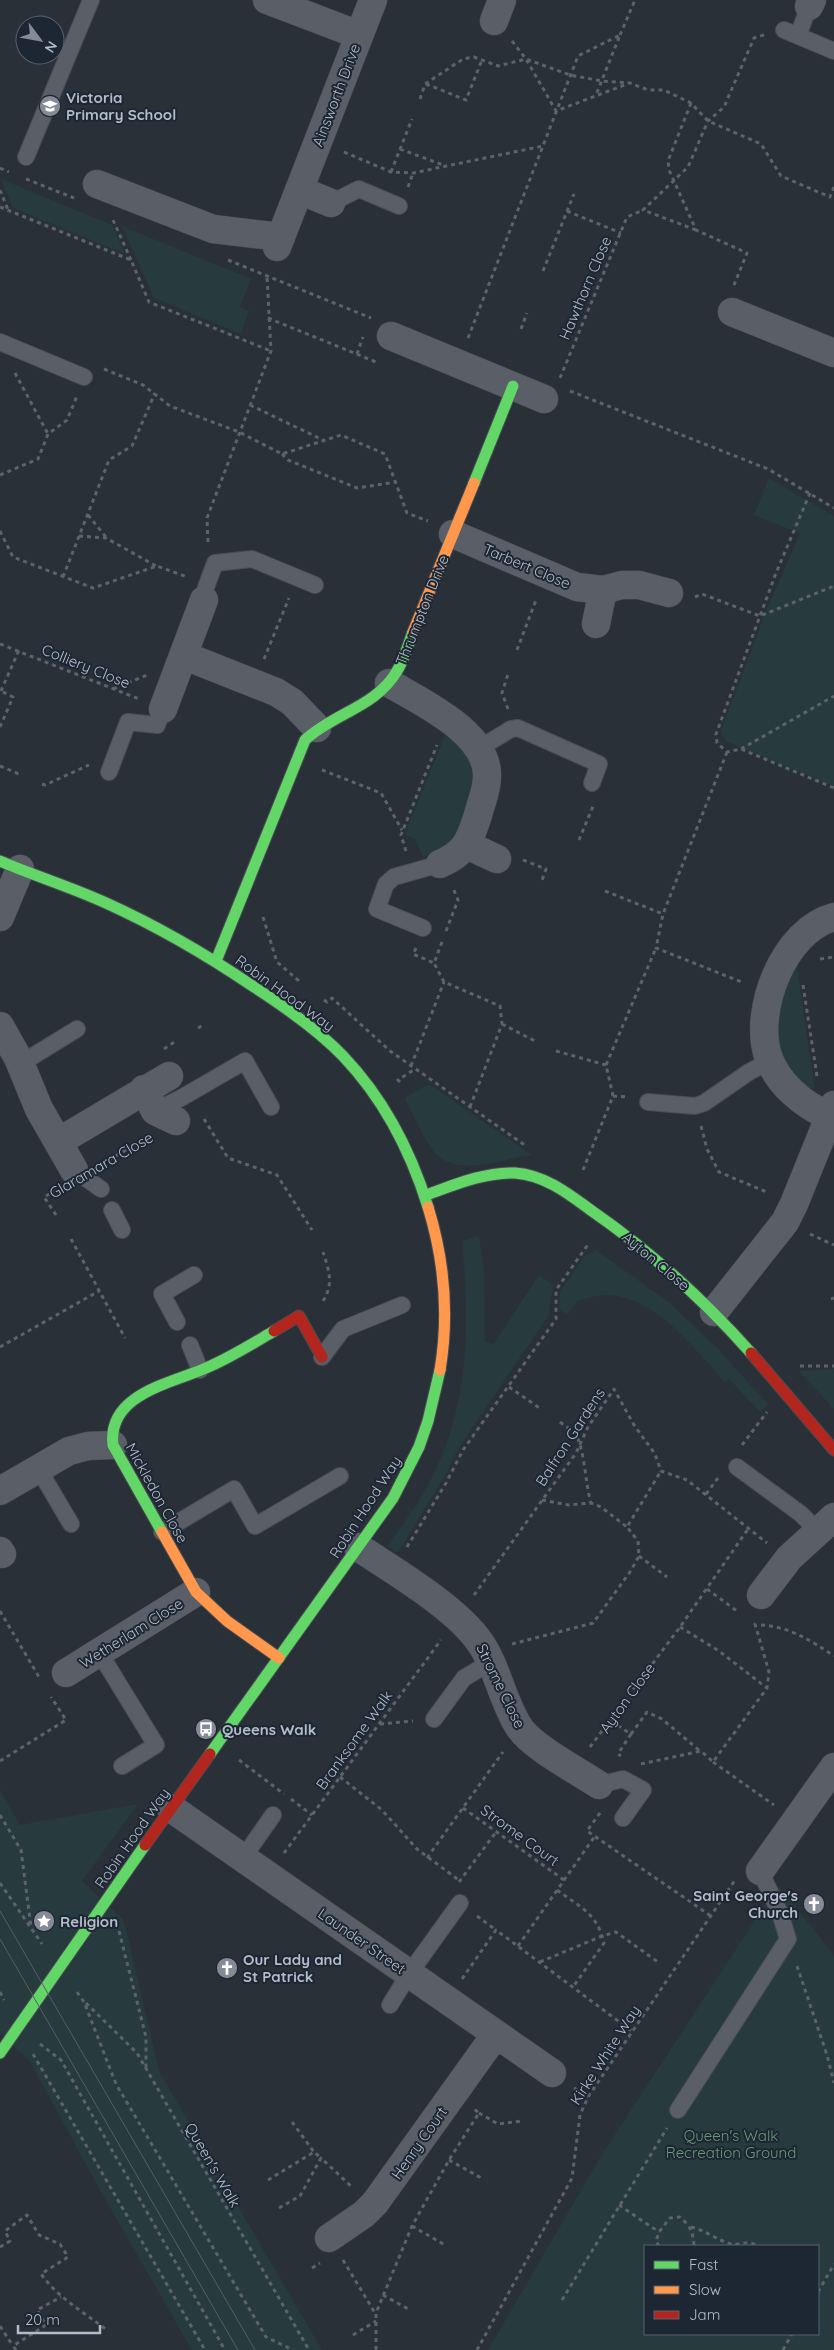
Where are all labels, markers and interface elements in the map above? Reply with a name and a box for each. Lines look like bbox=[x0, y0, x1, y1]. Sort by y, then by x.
north arrow bbox=[15, 15, 65, 65]
text: N bbox=[41, 38, 61, 56]
street label: Ainsworth Drive bbox=[308, 41, 364, 149]
place label: Victoria Primary School bbox=[66, 88, 176, 124]
school or university icon: Victoria Primary School bbox=[38, 94, 62, 118]
street label: Hawthorn Close bbox=[555, 233, 615, 343]
street label: Tarbert Close bbox=[481, 539, 573, 593]
street label: Thrumpton Drive bbox=[391, 552, 453, 668]
street label: Colliery Close bbox=[39, 640, 133, 692]
street label: Robin Hood Way bbox=[232, 951, 338, 1035]
street label: Glaramara Close bbox=[46, 1128, 156, 1202]
street label: Ayton Close bbox=[618, 1227, 694, 1295]
street label: Balfron Gardens bbox=[531, 1384, 609, 1490]
street label: Mickledon Close bbox=[122, 1440, 192, 1546]
street label: Robin Hood Way bbox=[325, 1452, 405, 1562]
street label: Wetherlam Close bbox=[76, 1594, 186, 1672]
street label: Strome Close bbox=[472, 1641, 530, 1731]
street label: Ayton Close bbox=[595, 1659, 659, 1737]
street label: Branksome Walk bbox=[312, 1687, 396, 1793]
bus stop icon: Queens Walk bbox=[194, 1717, 218, 1741]
place label: Queens Walk bbox=[222, 1720, 316, 1739]
street label: Robin Hood Way bbox=[90, 1784, 174, 1892]
street label: Strome Court bbox=[477, 1800, 563, 1870]
place label: Saint George's Church bbox=[693, 1886, 798, 1922]
church icon: Saint George's Church bbox=[802, 1892, 826, 1916]
street label: Launder Street bbox=[315, 1904, 409, 1978]
place icon: Religion bbox=[32, 1909, 56, 1933]
place label: Religion bbox=[60, 1912, 118, 1931]
place label: Our Lady and St Patrick bbox=[243, 1950, 342, 1986]
church icon: Our Lady and St Patrick bbox=[215, 1956, 239, 1980]
street label: Kirke White Way bbox=[566, 2002, 644, 2108]
street label: Henry Court bbox=[387, 2103, 451, 2183]
street label: Queen's Walk bbox=[181, 2119, 245, 2211]
park label: Queen's Walk Recreation Ground bbox=[666, 2126, 796, 2162]
legend bbox=[644, 2245, 819, 2335]
text: Fast bbox=[689, 2255, 718, 2274]
text: Slow bbox=[689, 2280, 721, 2299]
scale bar bbox=[18, 2302, 100, 2334]
text: Jam bbox=[689, 2305, 720, 2324]
text: 20 m bbox=[25, 2310, 60, 2329]

